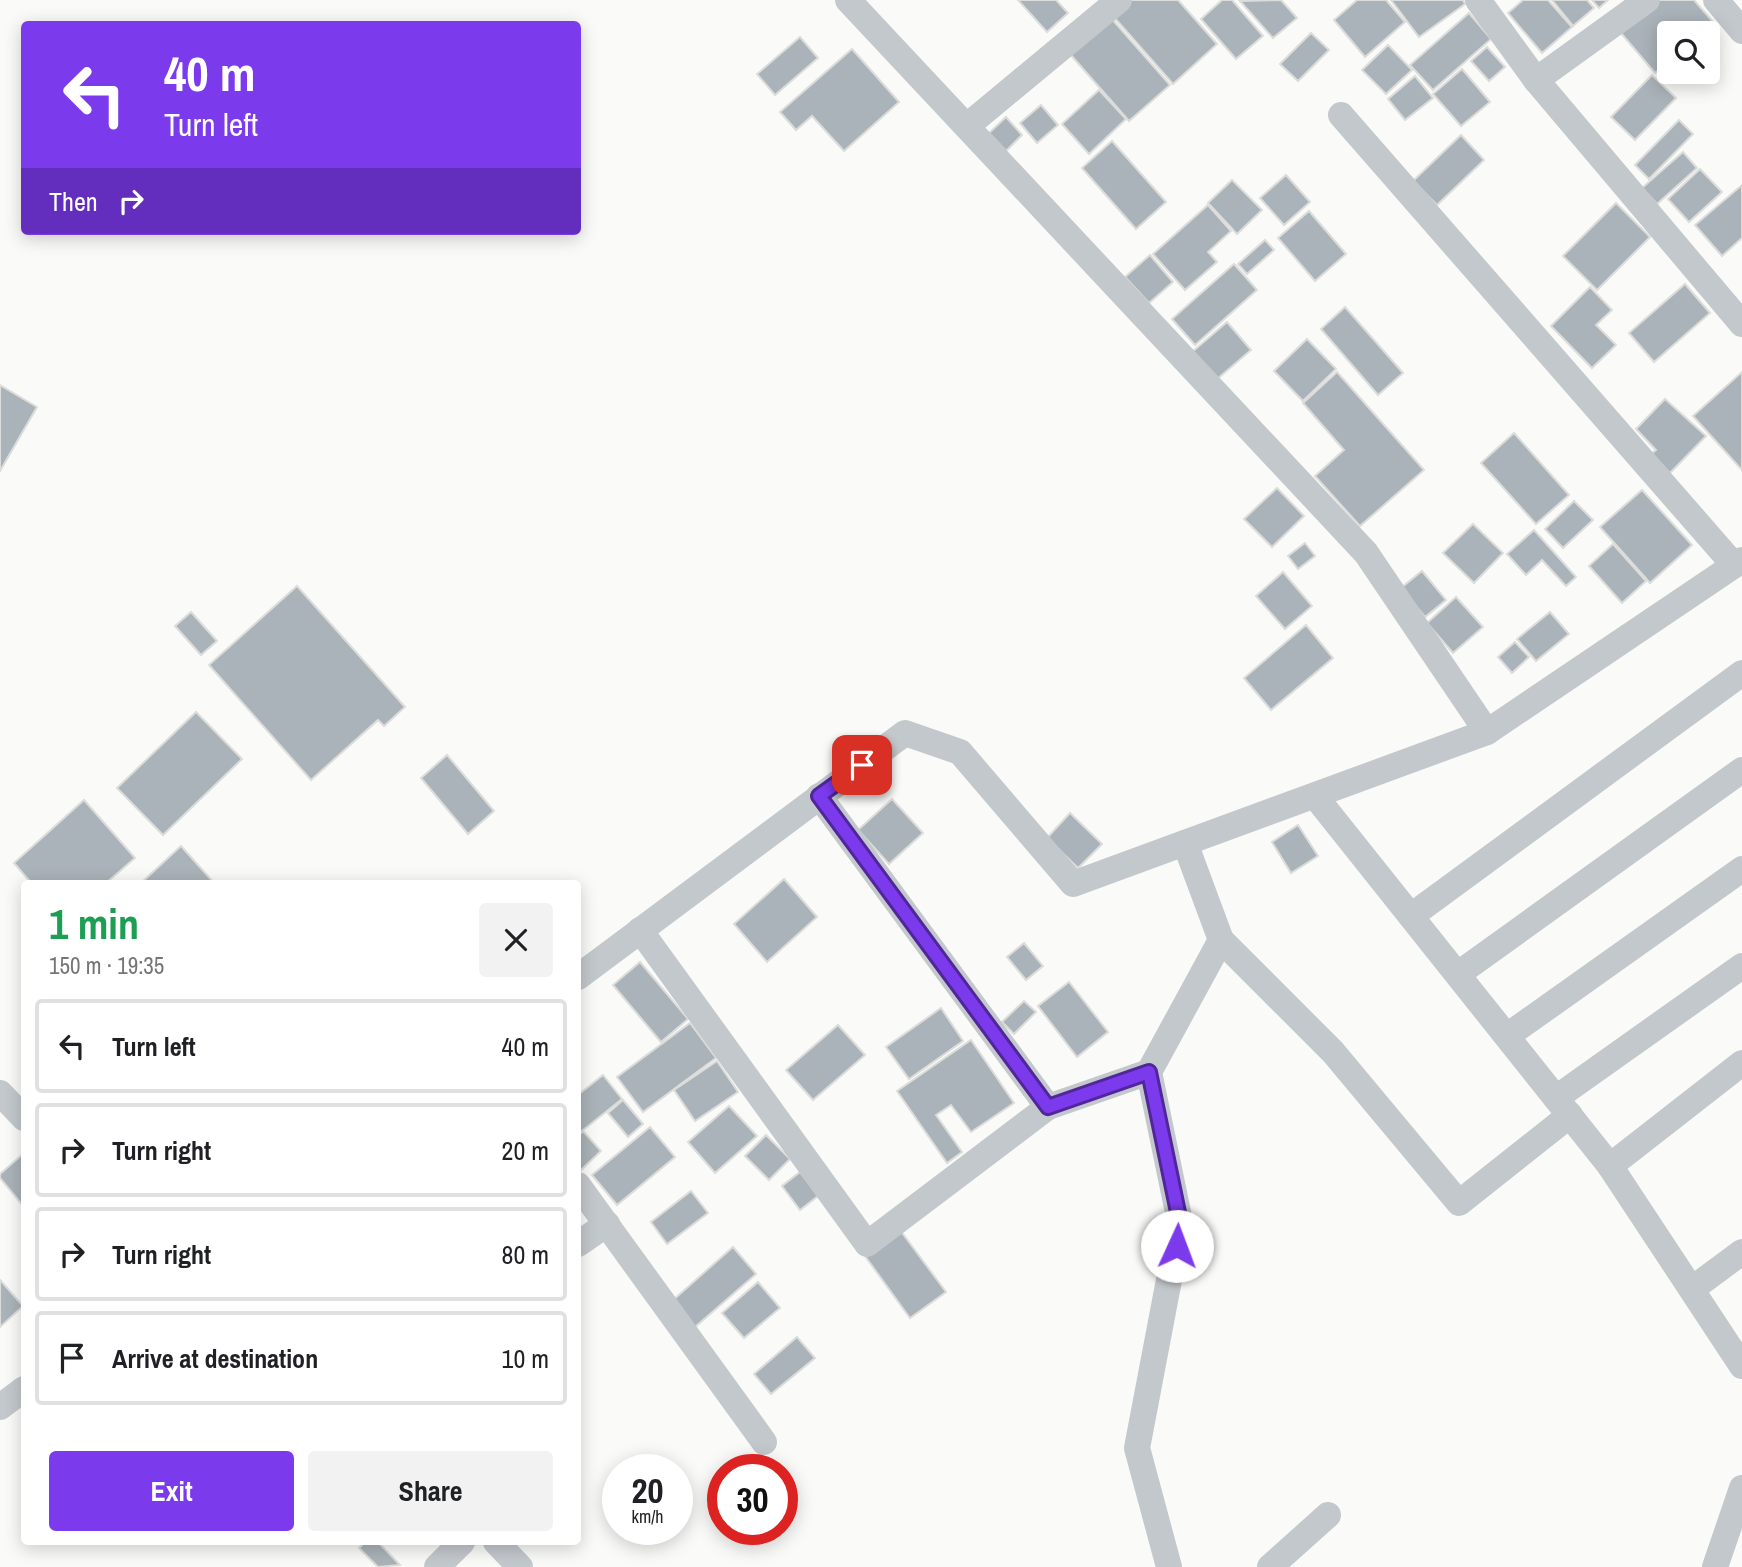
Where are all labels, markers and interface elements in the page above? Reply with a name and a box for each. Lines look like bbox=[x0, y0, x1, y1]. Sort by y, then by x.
map controls bbox=[1657, 21, 1720, 84]
button: search bbox=[1657, 21, 1720, 84]
text: 40 m bbox=[164, 40, 256, 106]
icon: left bbox=[49, 49, 140, 140]
text: Turn left bbox=[164, 103, 258, 146]
icon: right bbox=[112, 182, 150, 220]
text: Then bbox=[49, 184, 98, 219]
pin bbox=[832, 735, 892, 795]
icon: arrive bbox=[843, 746, 881, 784]
text: 1 min bbox=[49, 896, 139, 952]
button: close bbox=[479, 903, 553, 977]
text: 150 m · 19:35 bbox=[49, 950, 164, 981]
icon: left bbox=[53, 1027, 91, 1065]
text: Turn left bbox=[112, 1029, 196, 1064]
text: 40 m bbox=[502, 1029, 549, 1064]
icon: right bbox=[53, 1131, 91, 1169]
text: Turn right bbox=[112, 1133, 211, 1168]
text: 20 m bbox=[502, 1133, 549, 1168]
position arrow bbox=[1140, 1209, 1214, 1283]
icon: right bbox=[53, 1235, 91, 1273]
text: Turn right bbox=[112, 1237, 211, 1272]
text: 80 m bbox=[502, 1237, 549, 1272]
icon: arrive bbox=[53, 1339, 91, 1377]
text: Arrive at destination bbox=[112, 1341, 318, 1376]
text: 10 m bbox=[502, 1341, 549, 1376]
button: Exit bbox=[49, 1451, 294, 1531]
button: Share bbox=[308, 1451, 553, 1531]
speed limit sign: 30 bbox=[707, 1454, 798, 1545]
text: 20 bbox=[632, 1467, 663, 1514]
text: km/h bbox=[632, 1504, 664, 1529]

